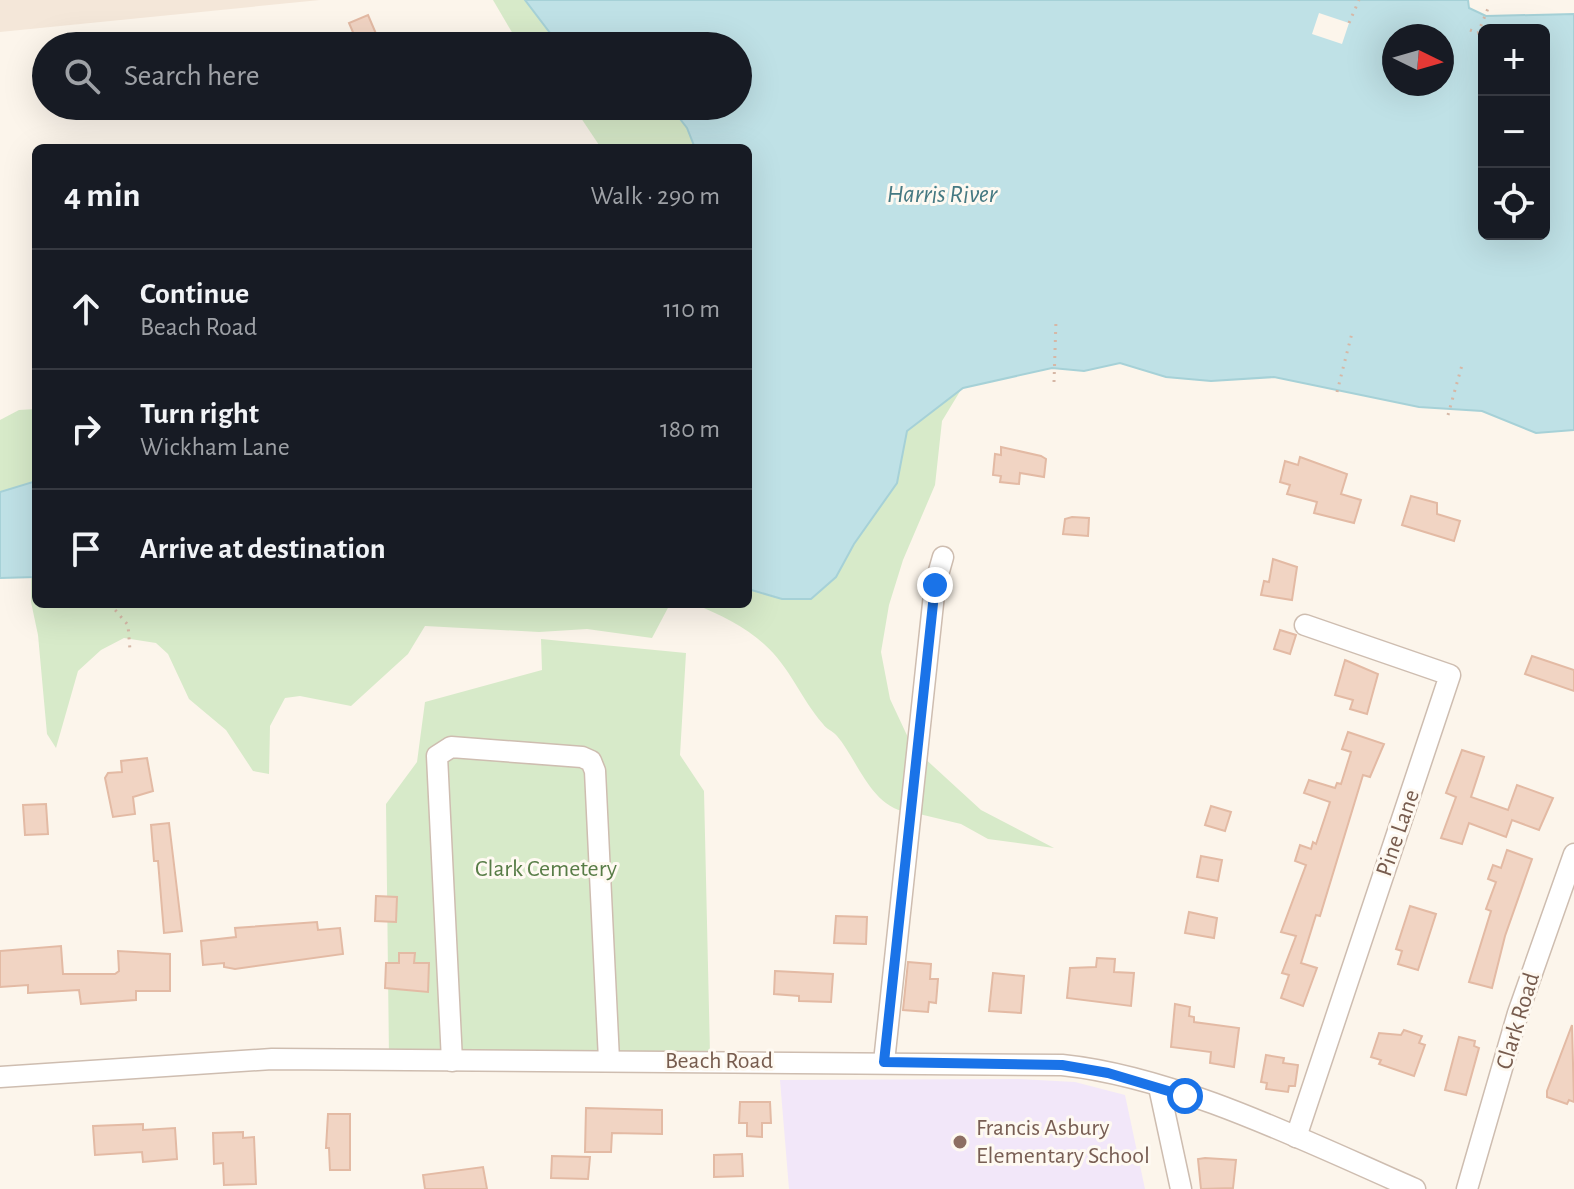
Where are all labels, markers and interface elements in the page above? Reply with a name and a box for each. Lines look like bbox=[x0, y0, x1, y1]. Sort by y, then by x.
north arrow bbox=[1382, 24, 1454, 96]
map controls bbox=[1478, 24, 1550, 240]
button: + bbox=[1478, 24, 1550, 96]
search box bbox=[32, 32, 752, 120]
icon: search bbox=[60, 54, 104, 98]
text: Search here bbox=[124, 61, 260, 91]
button: − bbox=[1478, 96, 1550, 168]
button: locate bbox=[1478, 168, 1550, 240]
text: 4 min bbox=[64, 179, 141, 213]
water label: Harris River bbox=[887, 181, 999, 207]
text: Walk · 290 m bbox=[590, 183, 720, 209]
text: Continue bbox=[140, 279, 249, 309]
icon: ahead bbox=[64, 287, 108, 331]
text: 110 m bbox=[663, 296, 720, 322]
text: Beach Road bbox=[140, 314, 257, 340]
text: Turn right bbox=[140, 399, 259, 429]
icon: right bbox=[64, 407, 108, 451]
text: 180 m bbox=[660, 416, 720, 442]
text: Wickham Lane bbox=[140, 434, 290, 460]
icon: arrive bbox=[64, 527, 108, 571]
text: Arrive at destination bbox=[140, 534, 386, 564]
route end bbox=[917, 567, 953, 603]
street label: Pine Lane bbox=[1372, 787, 1424, 879]
park label: Clark Cemetery bbox=[475, 857, 617, 881]
street label: Clark Road bbox=[1492, 970, 1544, 1072]
street label: Beach Road bbox=[665, 1049, 773, 1073]
route start bbox=[1167, 1078, 1203, 1114]
place label: Francis Asbury Elementary School bbox=[976, 1116, 1150, 1168]
marker: Francis Asbury Elementary School bbox=[951, 1133, 969, 1151]

